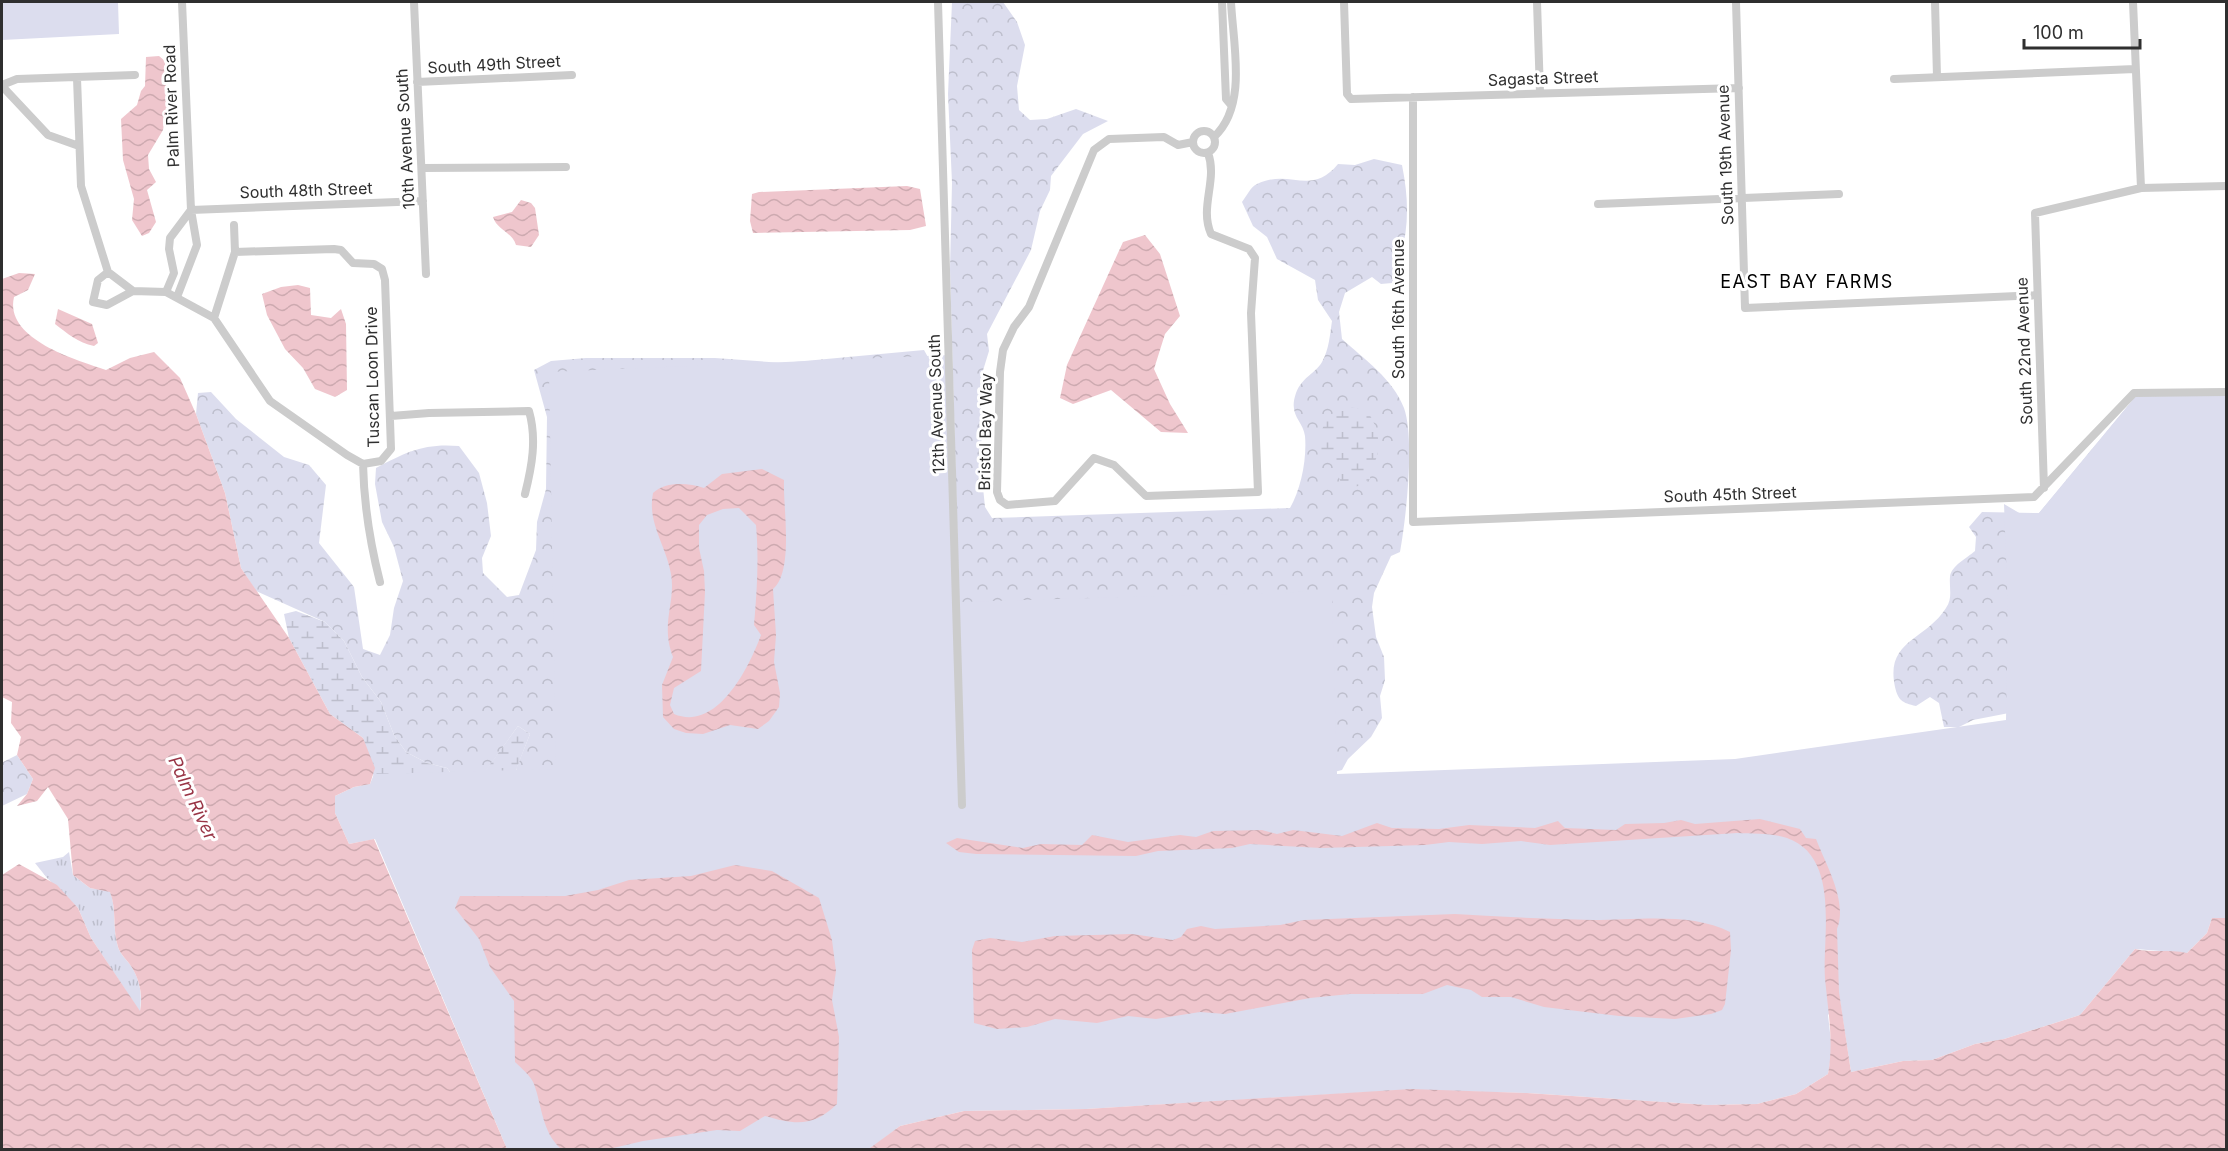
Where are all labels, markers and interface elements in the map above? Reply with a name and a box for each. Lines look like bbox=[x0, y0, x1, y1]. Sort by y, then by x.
scale bar bbox=[2024, 12, 2140, 50]
text: 100 m bbox=[2033, 22, 2084, 43]
street label: Palm River Road bbox=[159, 44, 183, 168]
street label: South 49th Street bbox=[427, 51, 561, 77]
street label: Sagasta Street bbox=[1487, 66, 1599, 90]
street label: 10th Avenue South bbox=[391, 68, 419, 210]
street label: South 19th Avenue bbox=[1713, 84, 1737, 226]
street label: South 48th Street bbox=[239, 178, 373, 202]
street label: South 16th Avenue bbox=[1388, 239, 1408, 379]
district label: EAST BAY FARMS bbox=[1720, 271, 1894, 292]
street label: South 22nd Avenue bbox=[2011, 277, 2037, 425]
street label: Tuscan Loon Drive bbox=[361, 306, 383, 448]
street label: 12th Avenue South bbox=[924, 334, 948, 474]
street label: Bristol Bay Way bbox=[974, 373, 996, 491]
street label: South 45th Street bbox=[1663, 482, 1797, 506]
water label: Palm River bbox=[164, 753, 222, 845]

